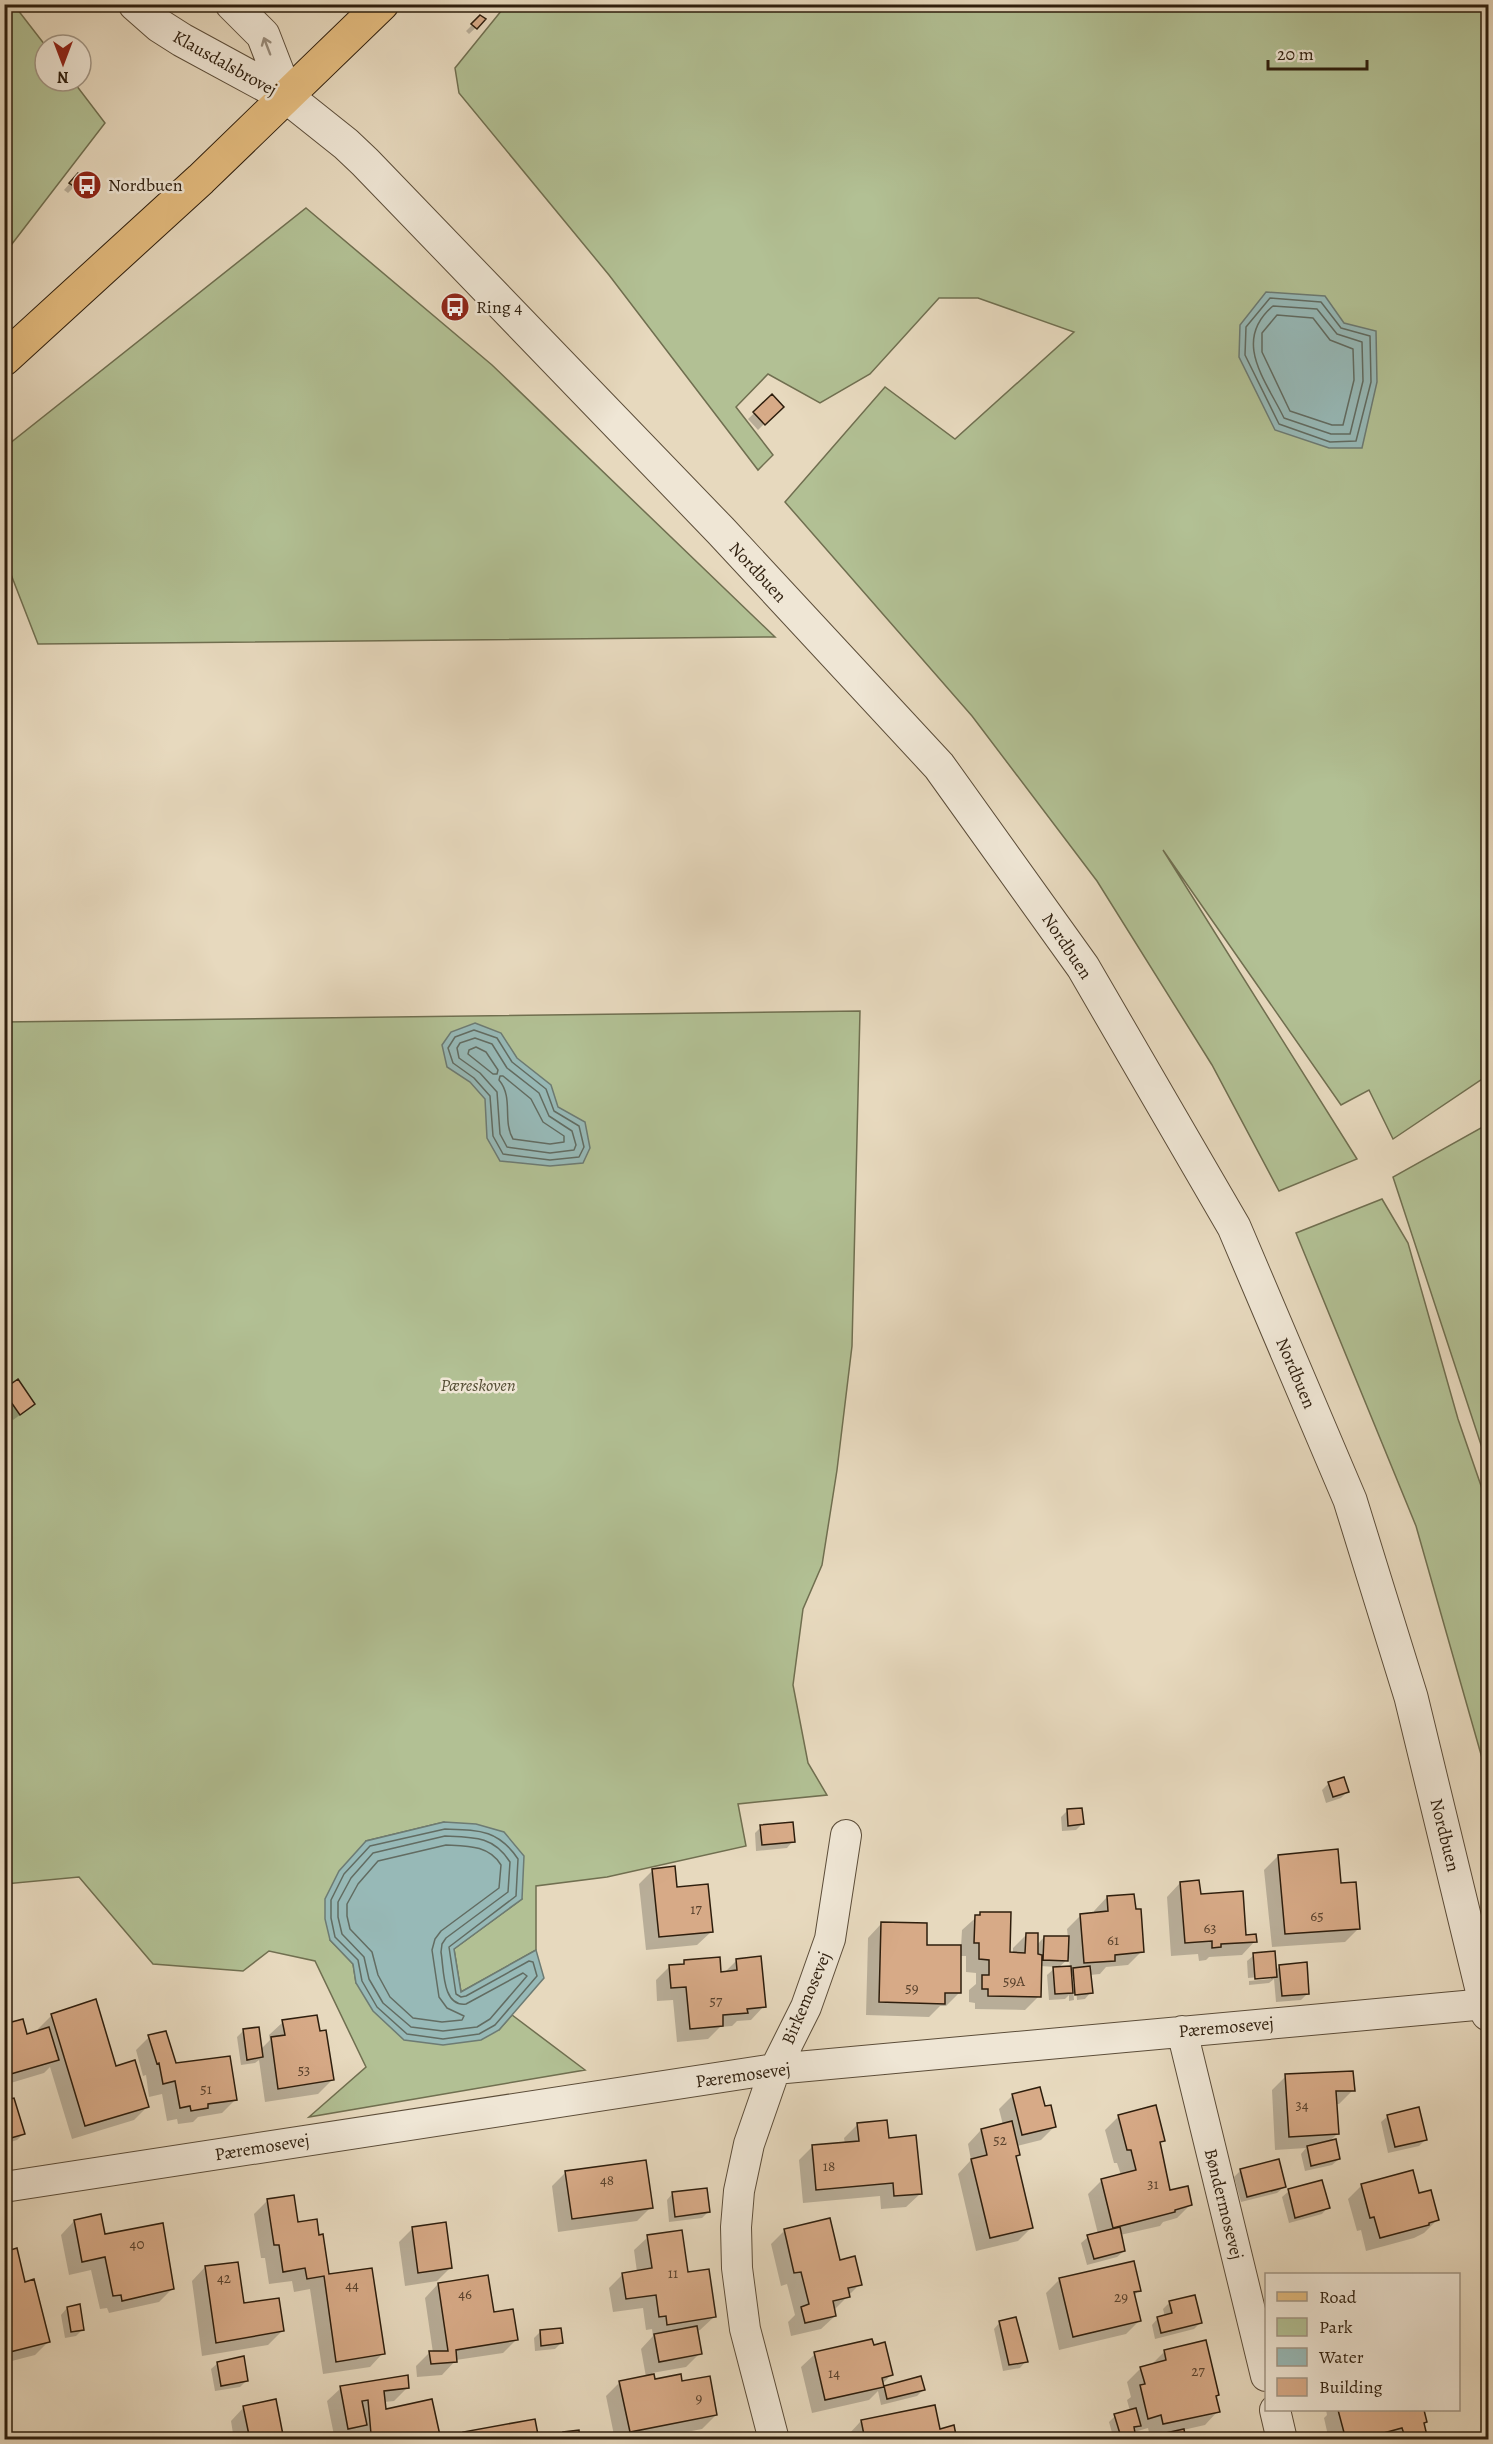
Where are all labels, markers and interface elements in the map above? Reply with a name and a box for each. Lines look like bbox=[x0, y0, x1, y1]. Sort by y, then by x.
street label: Klausdalsbrovej bbox=[169, 24, 281, 102]
north arrow bbox=[33, 33, 93, 93]
scale bar bbox=[1268, 33, 1367, 71]
one-way arrow bbox=[261, 37, 272, 56]
text: 20 m bbox=[1277, 42, 1314, 66]
text: N bbox=[57, 66, 69, 88]
bus stop icon: Nordbuen bbox=[71, 169, 103, 201]
place label: Nordbuen bbox=[108, 173, 183, 197]
bus stop icon: Ring 4 bbox=[439, 291, 471, 323]
place label: Ring 4 bbox=[476, 295, 523, 319]
street label: Nordbuen bbox=[724, 536, 792, 608]
street label: Nordbuen bbox=[1036, 908, 1098, 984]
street label: Nordbuen bbox=[1270, 1334, 1322, 1412]
park label: Pæreskoven bbox=[440, 1373, 516, 1397]
street label: Nordbuen bbox=[1424, 1796, 1466, 1874]
house number: 17 bbox=[690, 1899, 702, 1919]
house number: 65 bbox=[1310, 1906, 1324, 1926]
house number: 63 bbox=[1203, 1918, 1217, 1938]
house number: 61 bbox=[1107, 1930, 1119, 1950]
street label: Birkemosevej bbox=[776, 1948, 836, 2048]
house number: 59A bbox=[1003, 1971, 1025, 1991]
house number: 59 bbox=[905, 1978, 919, 1998]
house number: 57 bbox=[710, 1991, 723, 2011]
street label: Pæremosevej bbox=[1177, 2011, 1275, 2043]
street label: Pæremosevej bbox=[694, 2056, 792, 2094]
house number: 53 bbox=[298, 2060, 310, 2080]
house number: 51 bbox=[200, 2079, 212, 2099]
house number: 34 bbox=[1295, 2095, 1309, 2115]
street label: Pæremosevej bbox=[213, 2128, 311, 2166]
house number: 52 bbox=[993, 2130, 1007, 2150]
street label: Bøndermosevej bbox=[1199, 2146, 1249, 2262]
house number: 18 bbox=[823, 2156, 835, 2176]
house number: 48 bbox=[600, 2170, 614, 2190]
house number: 31 bbox=[1147, 2174, 1159, 2194]
house number: 40 bbox=[130, 2234, 144, 2254]
house number: 11 bbox=[668, 2263, 678, 2283]
house number: 42 bbox=[217, 2268, 231, 2288]
legend bbox=[1265, 2273, 1460, 2411]
house number: 44 bbox=[345, 2275, 359, 2295]
house number: 46 bbox=[458, 2284, 472, 2304]
text: Road bbox=[1319, 2285, 1357, 2309]
house number: 29 bbox=[1114, 2287, 1128, 2307]
text: Park bbox=[1319, 2315, 1353, 2339]
text: Water bbox=[1318, 2345, 1364, 2369]
house number: 27 bbox=[1191, 2361, 1205, 2381]
house number: 14 bbox=[828, 2363, 840, 2383]
text: Building bbox=[1319, 2375, 1383, 2399]
house number: 9 bbox=[696, 2388, 703, 2408]

